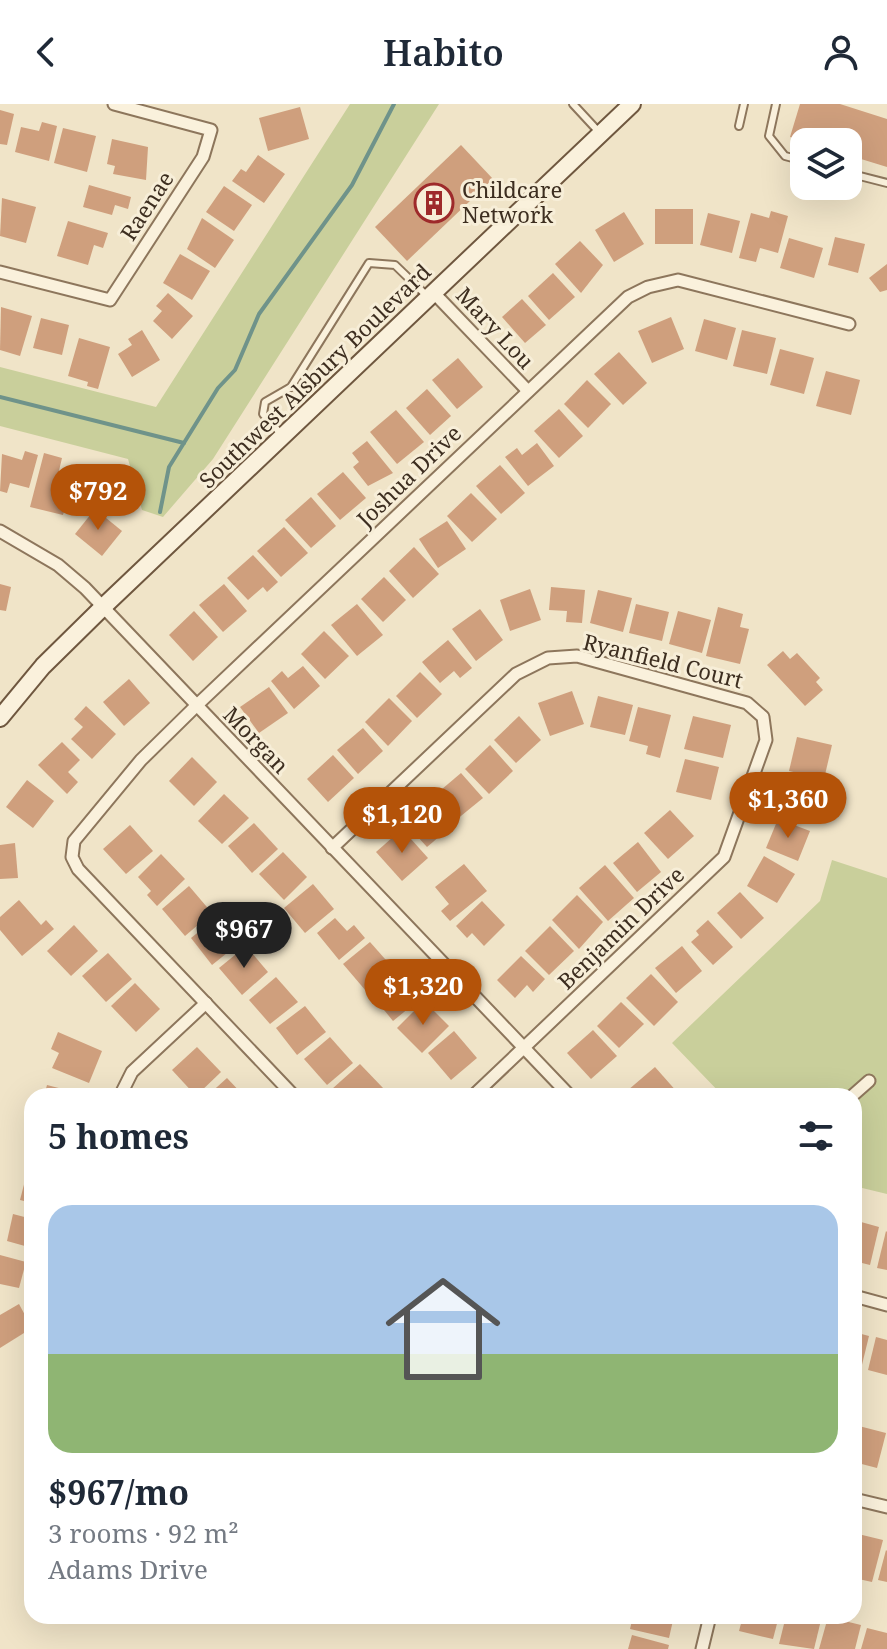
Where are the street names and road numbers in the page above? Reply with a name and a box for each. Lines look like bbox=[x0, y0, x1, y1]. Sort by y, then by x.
street label: Raenae bbox=[113, 165, 180, 246]
street label: Southwest Alsbury Boulevard bbox=[192, 256, 437, 494]
street label: Mary Lou bbox=[450, 280, 541, 375]
street label: Joshua Drive bbox=[349, 418, 467, 533]
street label: Ryanfield Court bbox=[580, 626, 747, 694]
street label: Morgan bbox=[217, 699, 296, 779]
street label: Benjamin Drive bbox=[551, 859, 690, 995]

